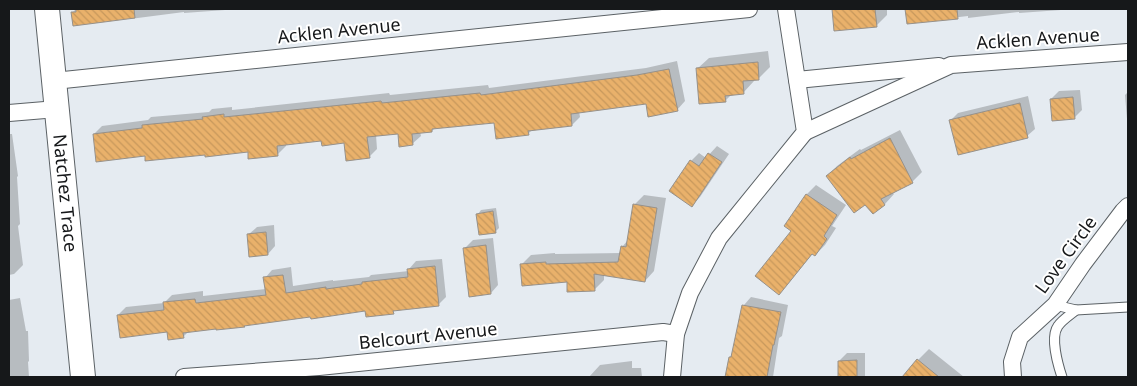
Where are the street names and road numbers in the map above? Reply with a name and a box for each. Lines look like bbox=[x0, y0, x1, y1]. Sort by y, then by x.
street label: Acklen Avenue bbox=[276, 12, 402, 48]
street label: Acklen Avenue bbox=[975, 22, 1100, 54]
street label: Natchez Trace bbox=[48, 133, 84, 253]
street label: Love Circle bbox=[1029, 211, 1101, 298]
street label: Belcourt Avenue bbox=[358, 316, 498, 354]

